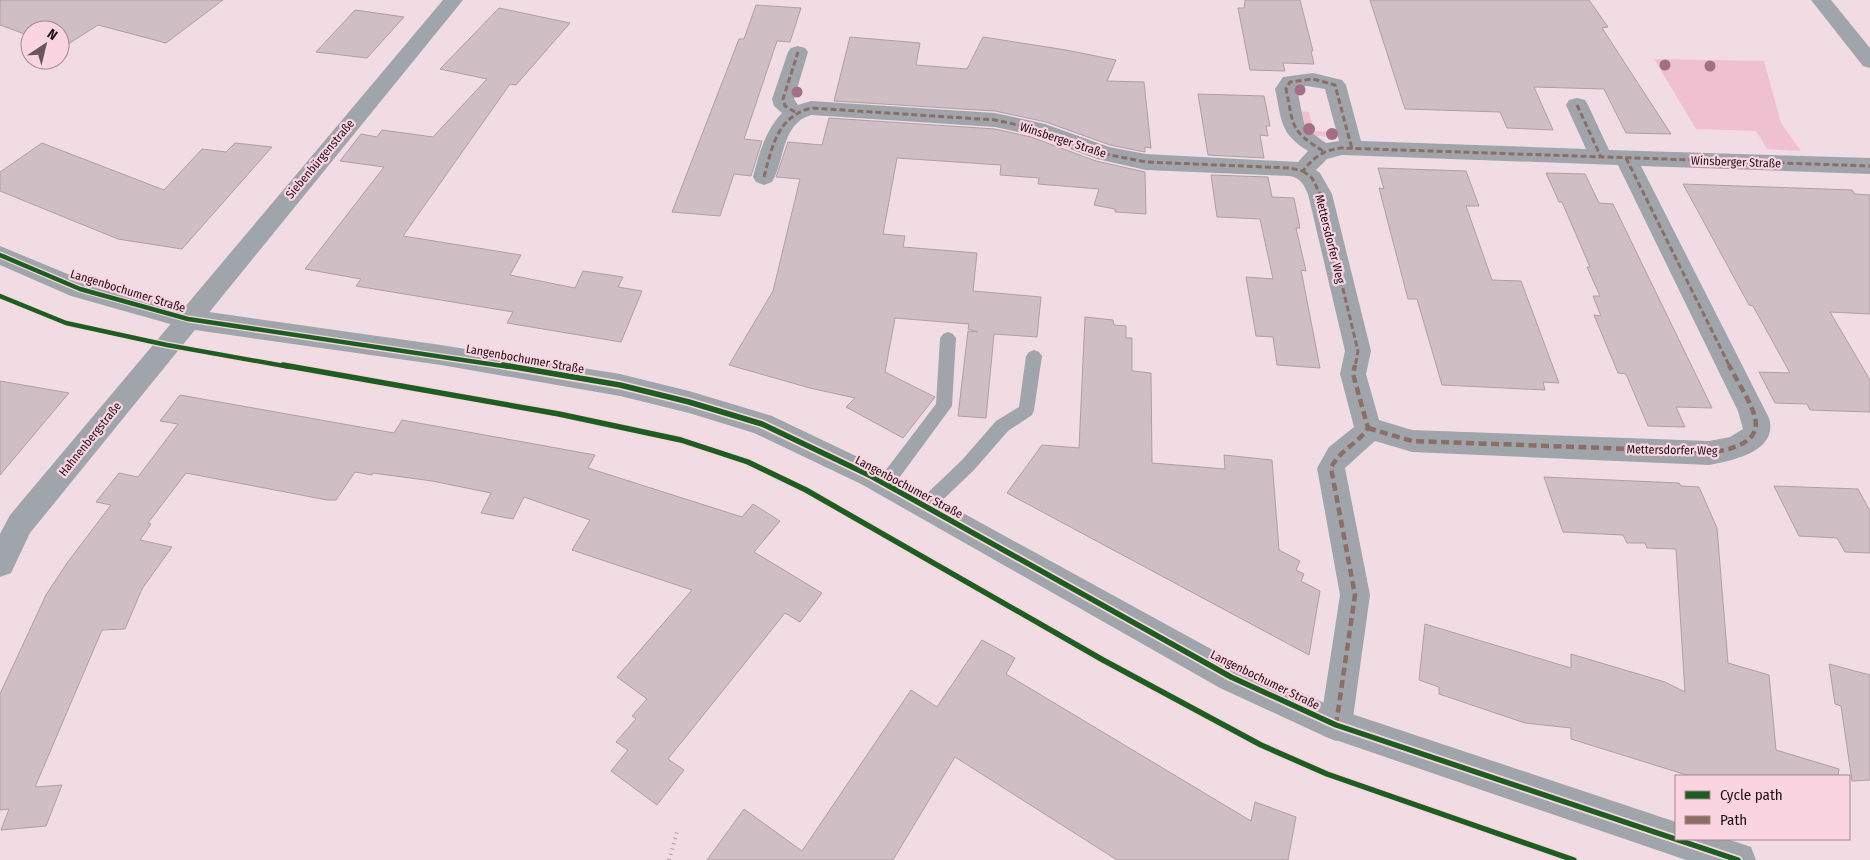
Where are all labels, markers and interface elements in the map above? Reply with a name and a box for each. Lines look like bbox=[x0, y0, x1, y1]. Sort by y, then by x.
north arrow bbox=[20, 20, 70, 70]
text: N bbox=[44, 25, 60, 44]
street label: Siebenbürgenstraße bbox=[283, 117, 357, 201]
street label: Winsberger Straße bbox=[1018, 119, 1108, 161]
street label: Winsberger Straße bbox=[1691, 153, 1781, 171]
street label: Mettersdorfer Weg bbox=[1312, 193, 1348, 285]
street label: Langenbochumer Straße bbox=[69, 267, 187, 315]
street label: Langenbochumer Straße bbox=[465, 342, 585, 376]
street label: Hahnenbergstraße bbox=[56, 399, 124, 479]
street label: Mettersdorfer Weg bbox=[1626, 442, 1718, 458]
street label: Langenbochumer Straße bbox=[853, 453, 965, 521]
street label: Langenbochumer Straße bbox=[1208, 647, 1322, 713]
legend bbox=[1675, 775, 1850, 840]
text: Cycle path bbox=[1720, 786, 1783, 804]
text: Path bbox=[1720, 811, 1747, 829]

